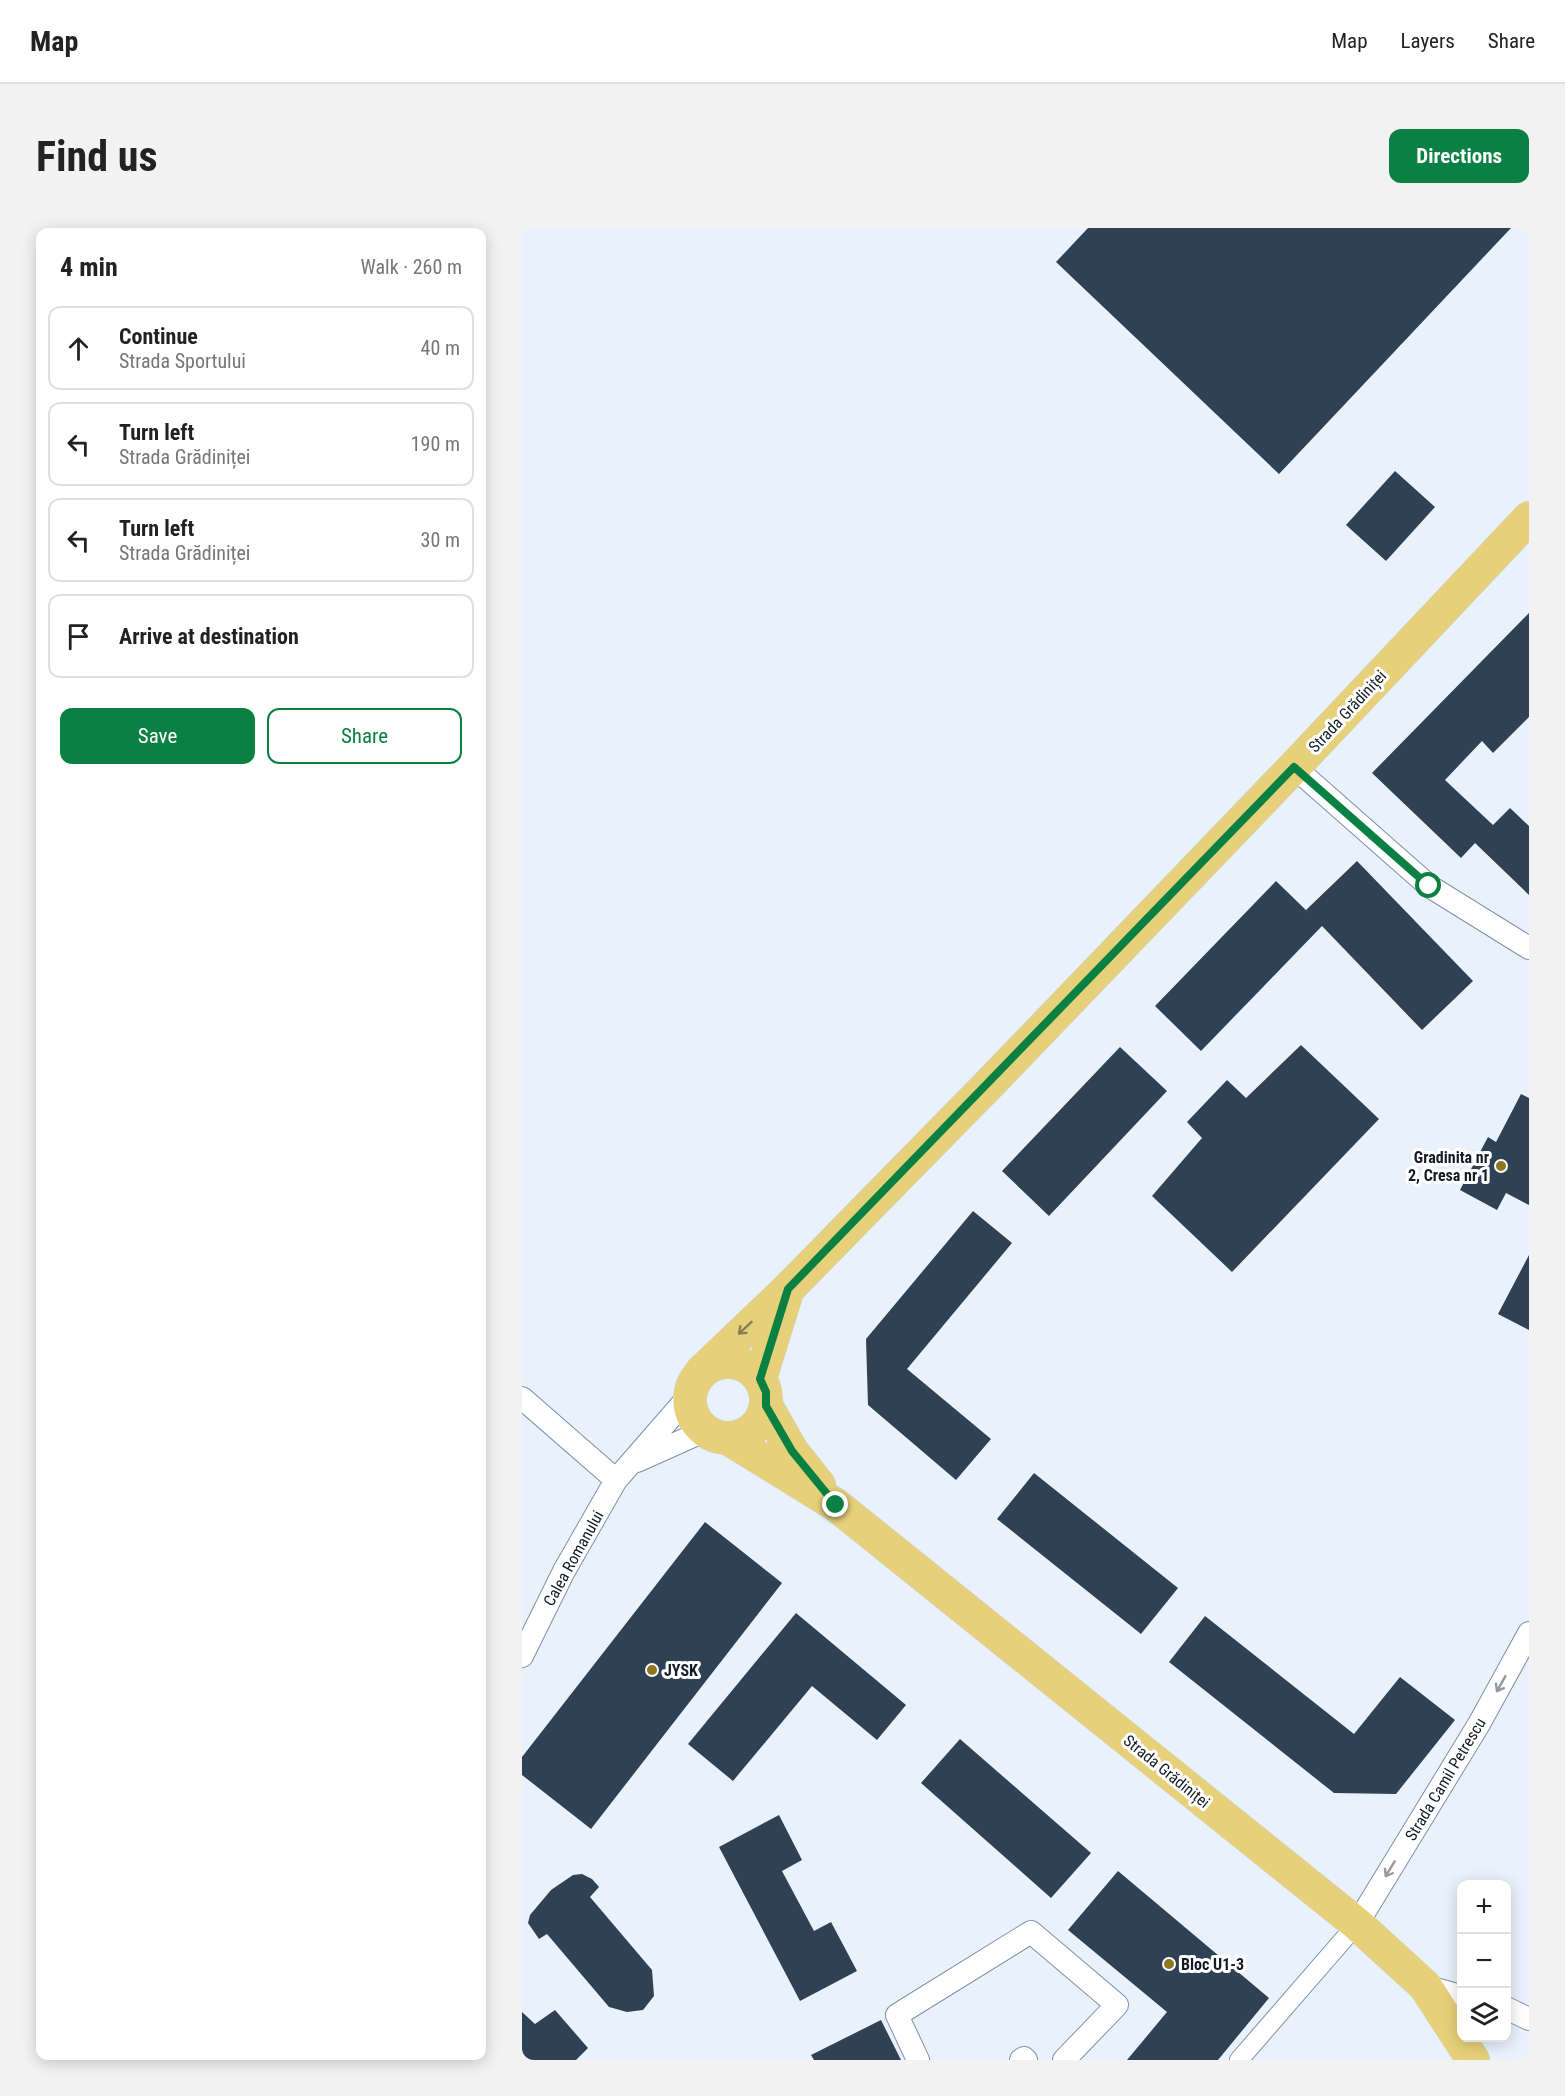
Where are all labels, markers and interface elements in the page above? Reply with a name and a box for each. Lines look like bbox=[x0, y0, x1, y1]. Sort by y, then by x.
text: Map bbox=[30, 25, 78, 58]
text: Map bbox=[1331, 29, 1368, 53]
text: Layers bbox=[1401, 29, 1455, 53]
text: Share bbox=[1488, 29, 1535, 53]
button: Directions bbox=[1389, 129, 1529, 183]
text: Find us bbox=[36, 132, 157, 181]
text: 4 min bbox=[60, 252, 118, 282]
text: Walk · 260 m bbox=[361, 255, 462, 279]
text: Continue bbox=[119, 324, 198, 349]
icon: ahead bbox=[62, 332, 95, 365]
text: 40 m bbox=[421, 336, 460, 360]
text: Strada Sportului bbox=[119, 349, 246, 373]
text: Turn left bbox=[119, 420, 194, 445]
icon: left bbox=[62, 428, 95, 461]
text: 190 m bbox=[411, 432, 460, 456]
text: Strada Grădiniței bbox=[119, 445, 250, 469]
text: Turn left bbox=[119, 516, 194, 541]
icon: left bbox=[62, 524, 95, 557]
text: 30 m bbox=[421, 528, 460, 552]
text: Strada Grădiniței bbox=[119, 541, 250, 565]
icon: arrive bbox=[62, 620, 95, 653]
text: Arrive at destination bbox=[119, 624, 299, 649]
street label: Strada Grădiniței bbox=[1305, 666, 1391, 757]
button: Save bbox=[60, 708, 255, 764]
button: Share bbox=[267, 708, 462, 764]
route start bbox=[1415, 872, 1441, 898]
place label: Gradinita nr 2, Cresa nr 1 bbox=[1408, 1148, 1489, 1185]
marker: Gradinita nr 2, Cresa nr 1 bbox=[1494, 1159, 1508, 1173]
one-way arrow bbox=[738, 1321, 753, 1336]
route end bbox=[822, 1491, 848, 1517]
street label: Calea Romanului bbox=[539, 1507, 607, 1609]
place label: JYSK bbox=[664, 1661, 698, 1680]
marker: JYSK bbox=[645, 1663, 659, 1677]
one-way arrow bbox=[1495, 1675, 1507, 1692]
street label: Strada Camil Petrescu bbox=[1401, 1714, 1490, 1844]
street label: Strada Grădiniței bbox=[1119, 1731, 1214, 1813]
one-way arrow bbox=[1384, 1860, 1396, 1877]
map controls bbox=[1457, 1880, 1511, 2042]
button: + bbox=[1457, 1880, 1511, 1934]
button: − bbox=[1457, 1934, 1511, 1988]
place label: Bloc U1-3 bbox=[1181, 1955, 1244, 1974]
marker: Bloc U1-3 bbox=[1162, 1957, 1176, 1971]
button: layers bbox=[1457, 1988, 1511, 2042]

